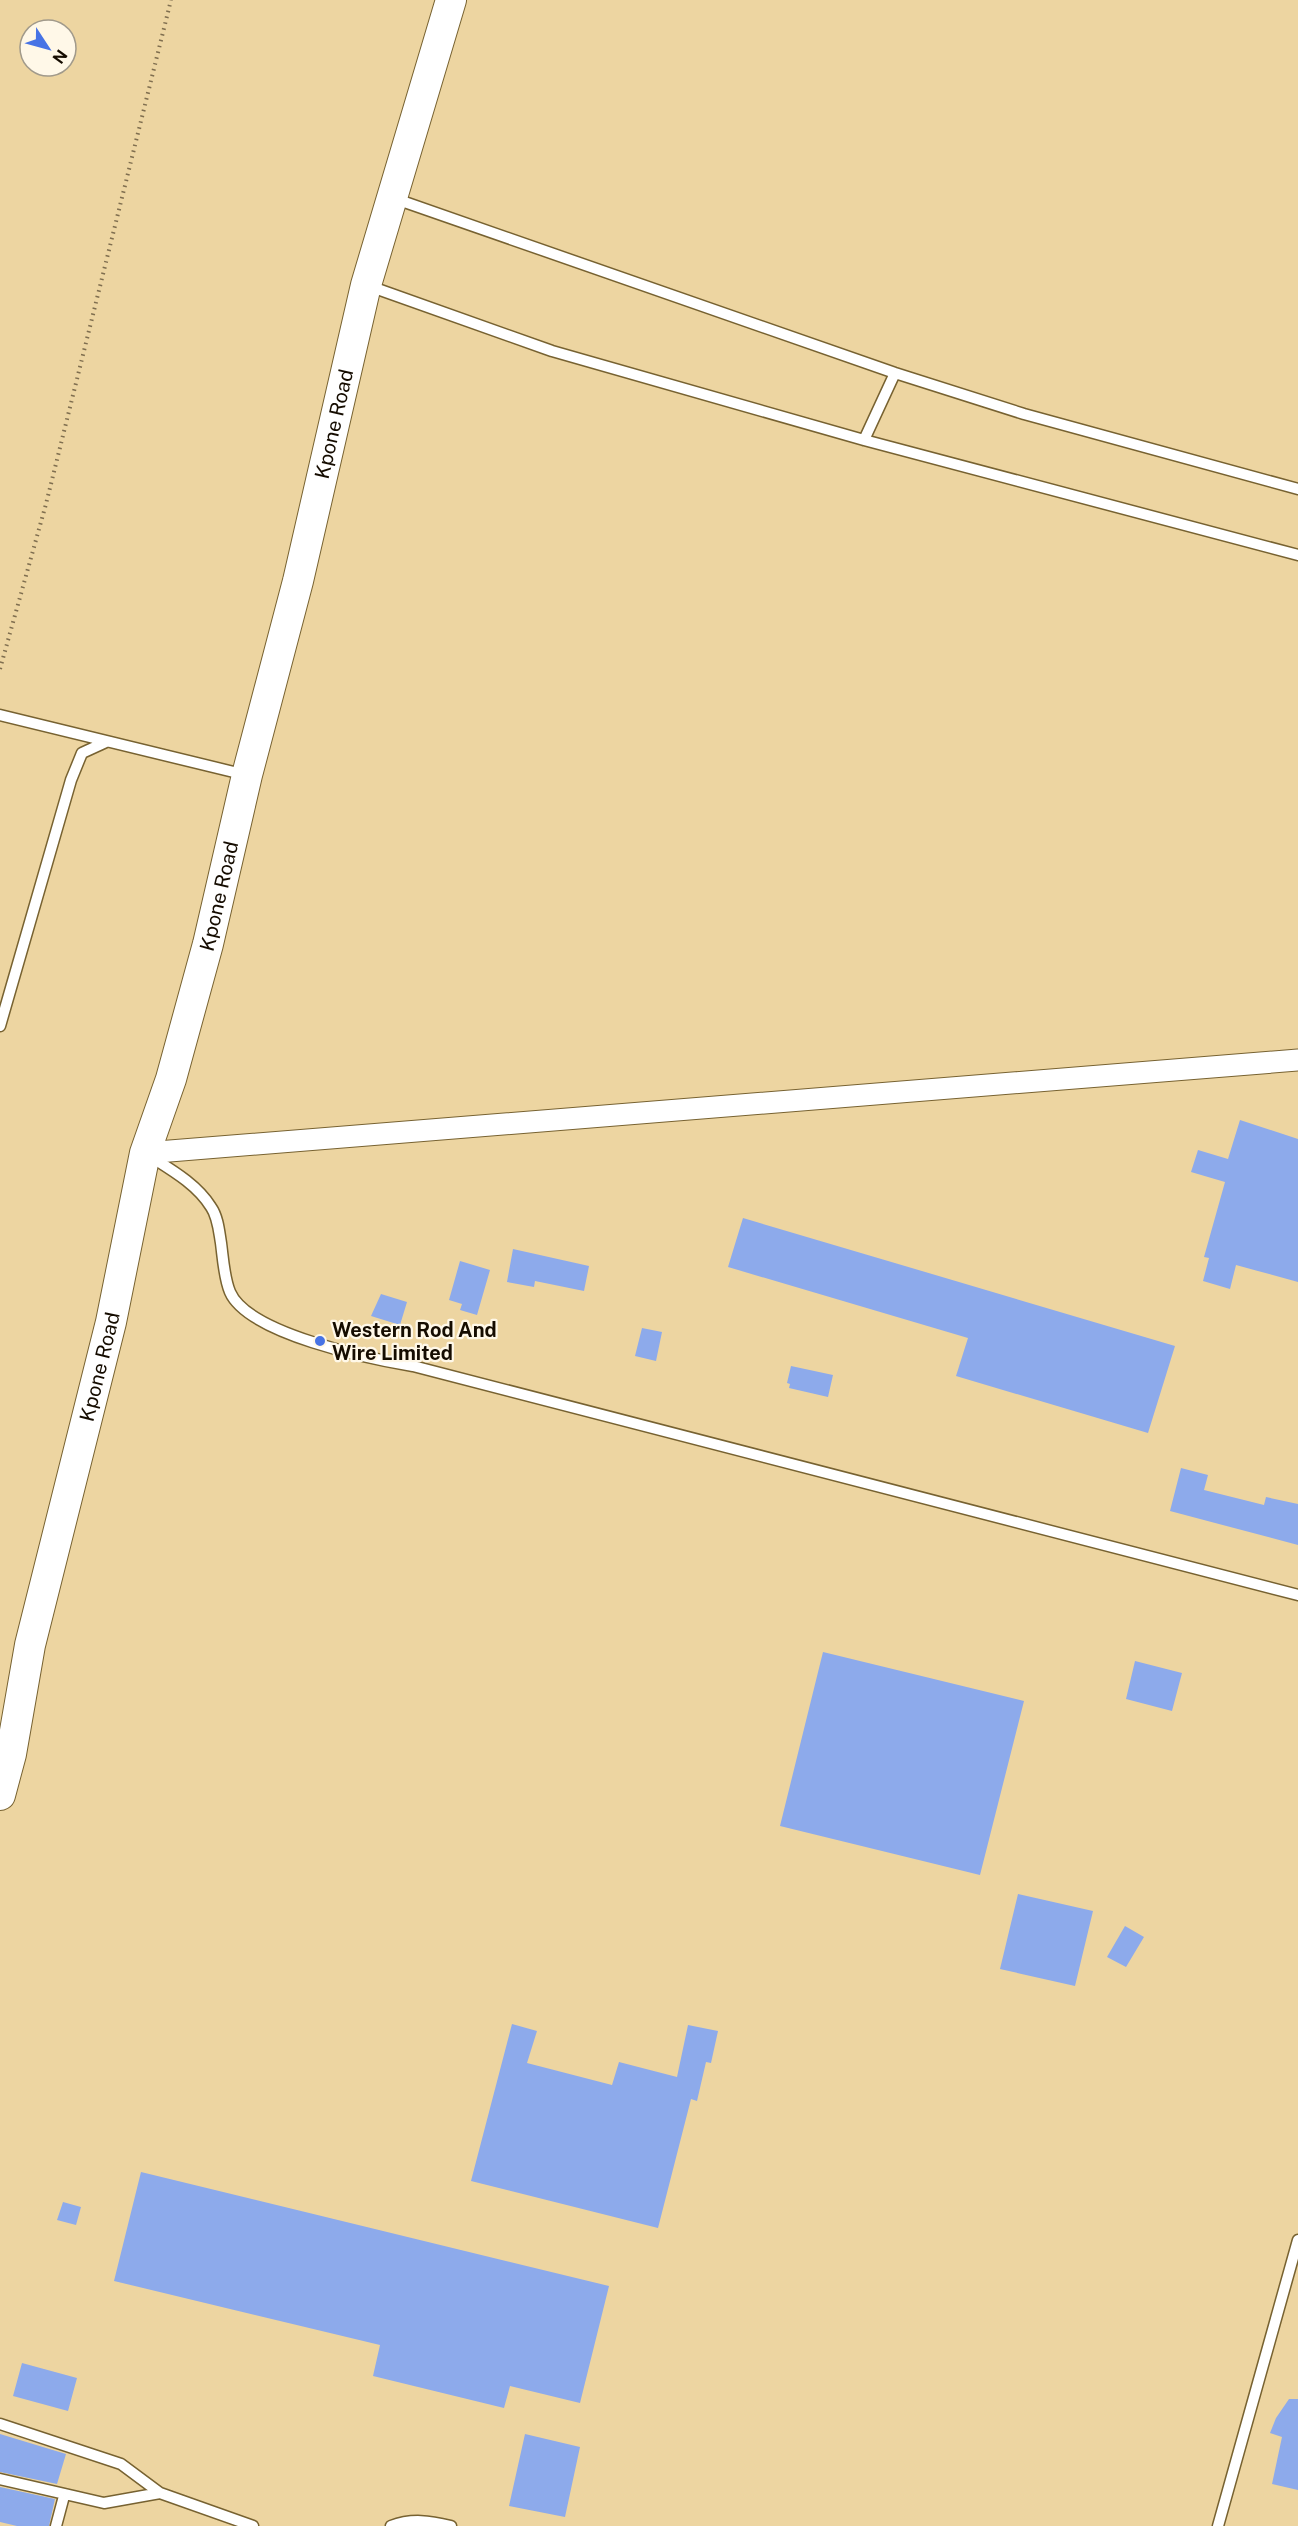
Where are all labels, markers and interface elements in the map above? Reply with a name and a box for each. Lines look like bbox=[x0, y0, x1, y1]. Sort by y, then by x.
north arrow bbox=[18, 18, 78, 78]
text: N bbox=[48, 46, 71, 67]
street label: Kpone Road bbox=[310, 367, 358, 481]
street label: Kpone Road bbox=[195, 839, 243, 954]
street label: Kpone Road bbox=[75, 1310, 125, 1424]
place label: Western Rod And Wire Limited bbox=[332, 1318, 497, 1365]
marker: Western Rod And Wire Limited bbox=[313, 1334, 327, 1348]

